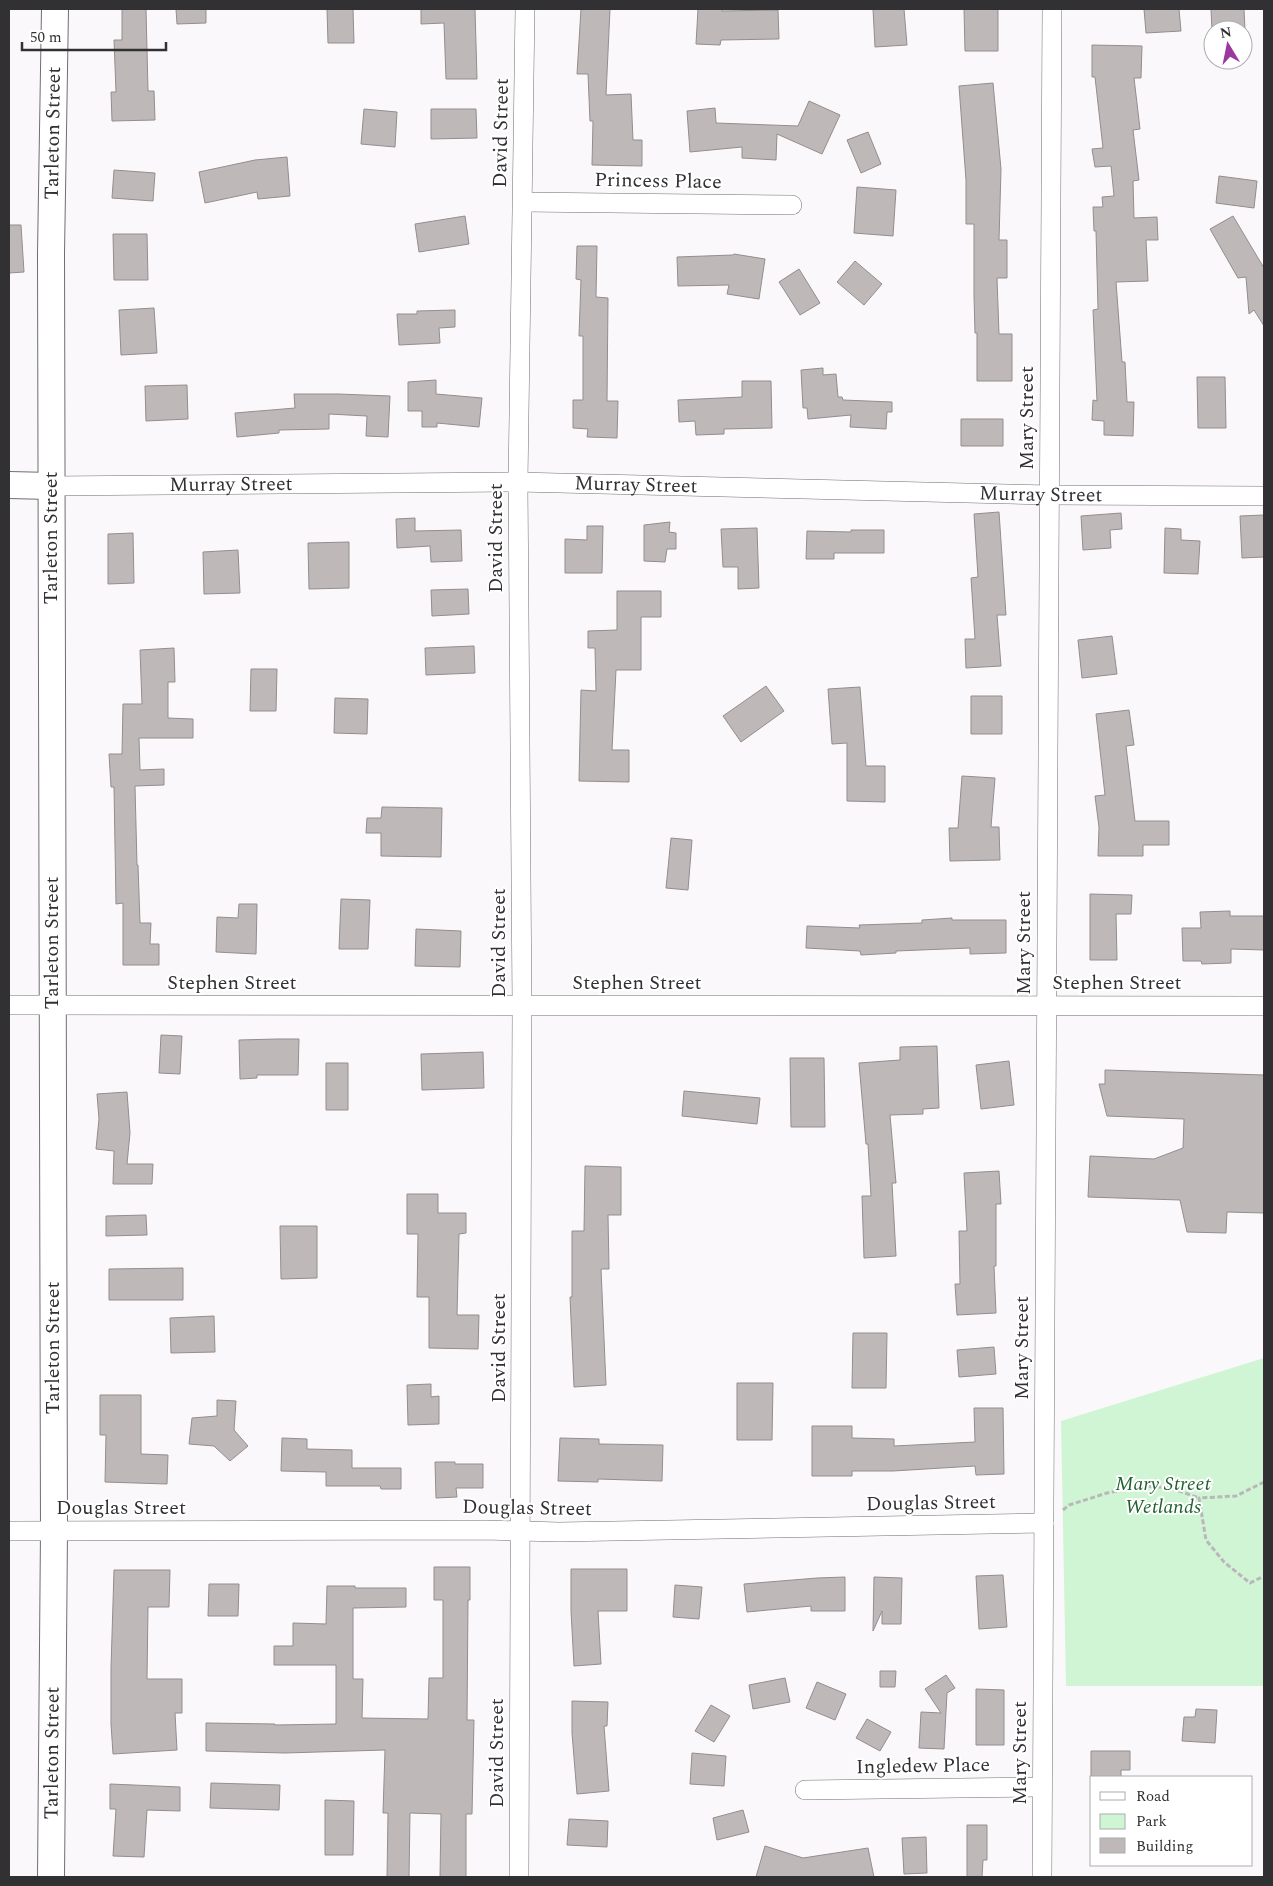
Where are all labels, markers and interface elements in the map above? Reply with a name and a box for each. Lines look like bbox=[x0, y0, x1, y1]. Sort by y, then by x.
scale bar bbox=[22, 20, 166, 52]
north arrow bbox=[1203, 20, 1253, 70]
text: N bbox=[1218, 21, 1233, 44]
text: 50 m bbox=[30, 26, 62, 49]
street label: Tarleton Street bbox=[37, 66, 69, 200]
street label: David Street bbox=[485, 78, 517, 188]
street label: Princess Place bbox=[594, 165, 722, 197]
street label: Mary Street bbox=[1012, 366, 1042, 470]
street label: Murray Street bbox=[574, 468, 698, 501]
street label: Murray Street bbox=[169, 469, 293, 500]
street label: Tarleton Street bbox=[36, 472, 66, 604]
street label: Murray Street bbox=[979, 478, 1103, 510]
street label: David Street bbox=[481, 483, 511, 593]
street label: Tarleton Street bbox=[37, 877, 67, 1009]
street label: David Street bbox=[484, 888, 514, 998]
street label: Mary Street bbox=[1009, 891, 1039, 995]
street label: Stephen Street bbox=[167, 968, 297, 998]
street label: Stephen Street bbox=[572, 968, 702, 998]
street label: Stephen Street bbox=[1052, 968, 1182, 998]
street label: Tarleton Street bbox=[38, 1282, 68, 1414]
street label: David Street bbox=[484, 1293, 514, 1403]
street label: Mary Street bbox=[1007, 1296, 1037, 1400]
park label: Mary Street Wetlands bbox=[1115, 1469, 1211, 1522]
street label: Douglas Street bbox=[866, 1487, 996, 1519]
street label: Douglas Street bbox=[462, 1492, 592, 1524]
street label: Douglas Street bbox=[56, 1493, 186, 1523]
street label: Tarleton Street bbox=[36, 1686, 68, 1820]
street label: David Street bbox=[482, 1698, 512, 1808]
street label: Mary Street bbox=[1005, 1701, 1035, 1805]
street label: Ingledew Place bbox=[856, 1750, 990, 1782]
legend bbox=[1090, 1776, 1253, 1866]
text: Road bbox=[1136, 1785, 1170, 1808]
text: Park bbox=[1136, 1810, 1167, 1833]
text: Building bbox=[1136, 1835, 1193, 1858]

